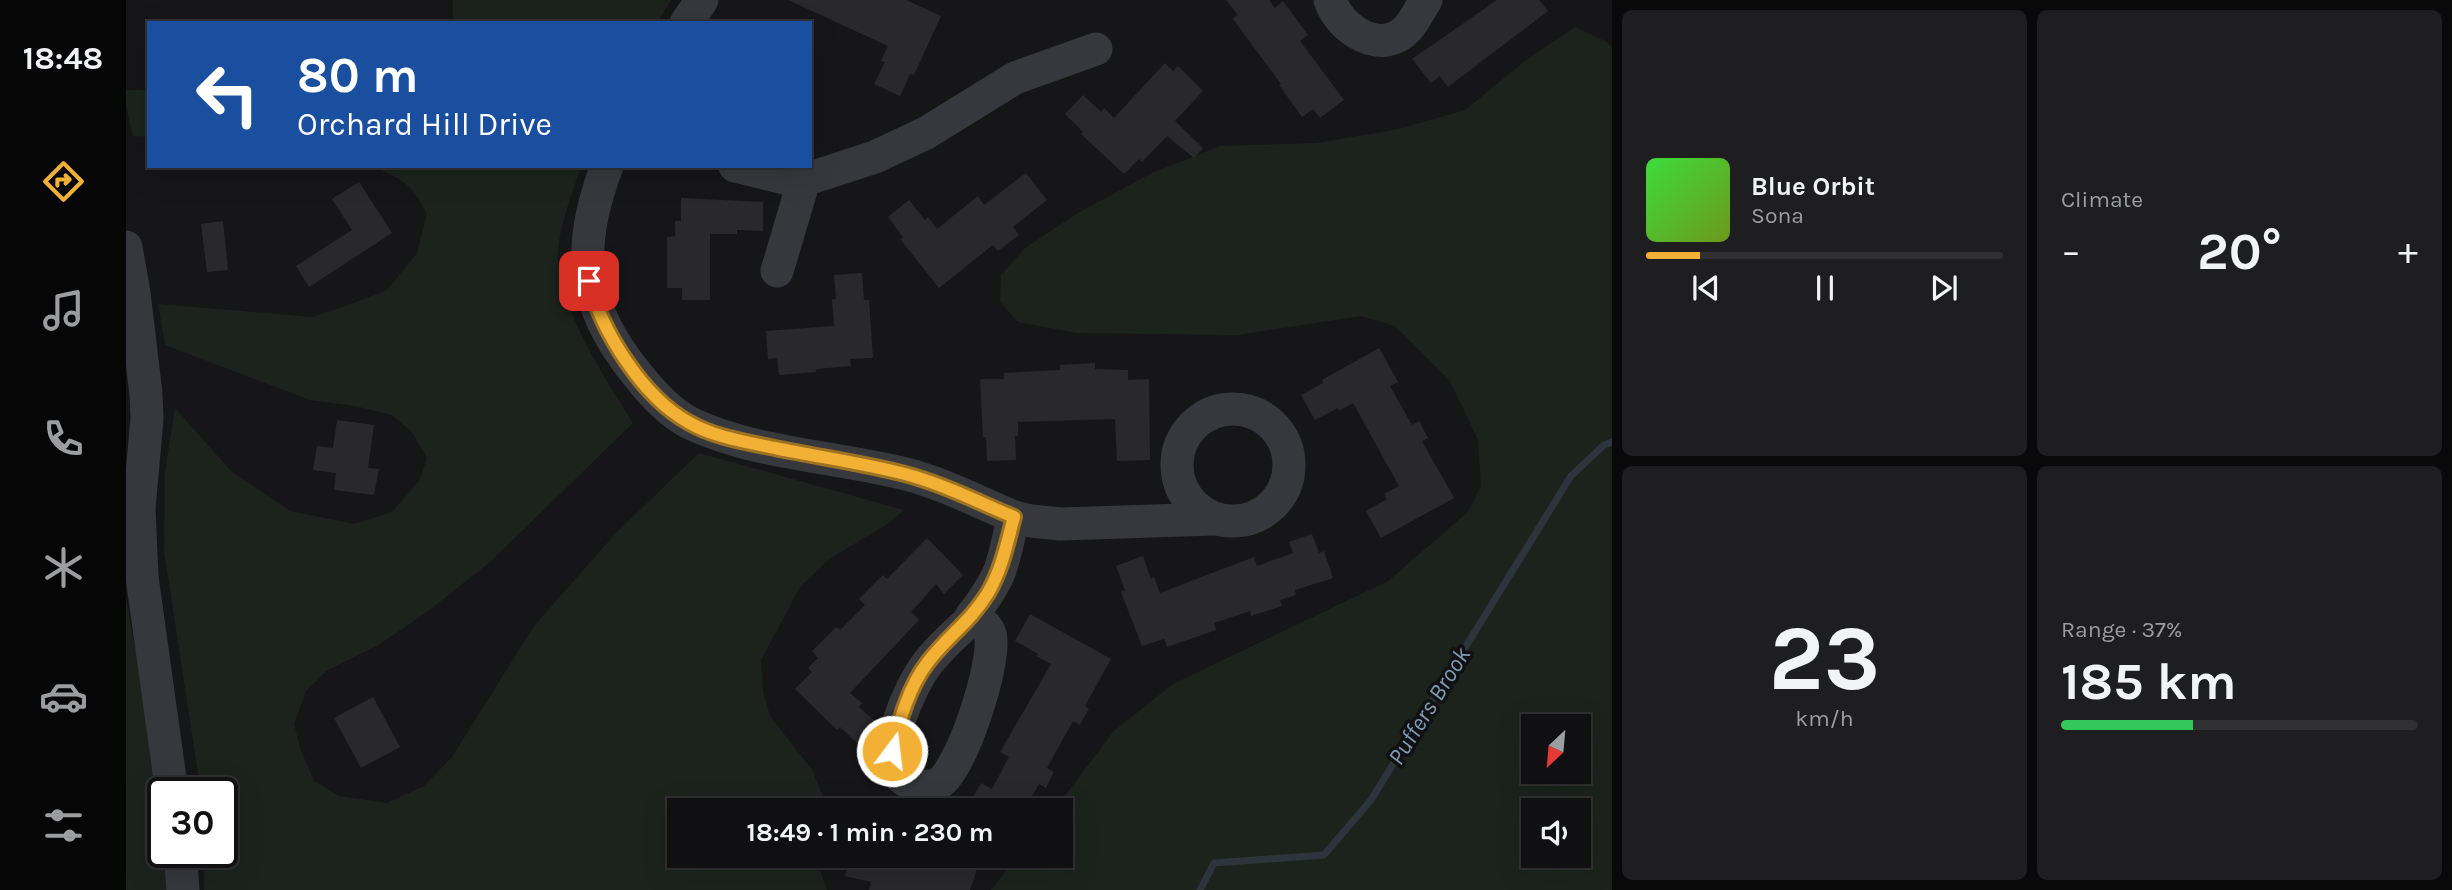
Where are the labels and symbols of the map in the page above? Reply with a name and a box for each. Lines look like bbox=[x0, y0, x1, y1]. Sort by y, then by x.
pin bbox=[559, 251, 619, 311]
water label: Puffers Brook bbox=[1382, 641, 1477, 770]
position arrow bbox=[855, 714, 929, 788]
north arrow bbox=[1521, 714, 1591, 784]
speed limit sign: 30 bbox=[147, 777, 238, 868]

